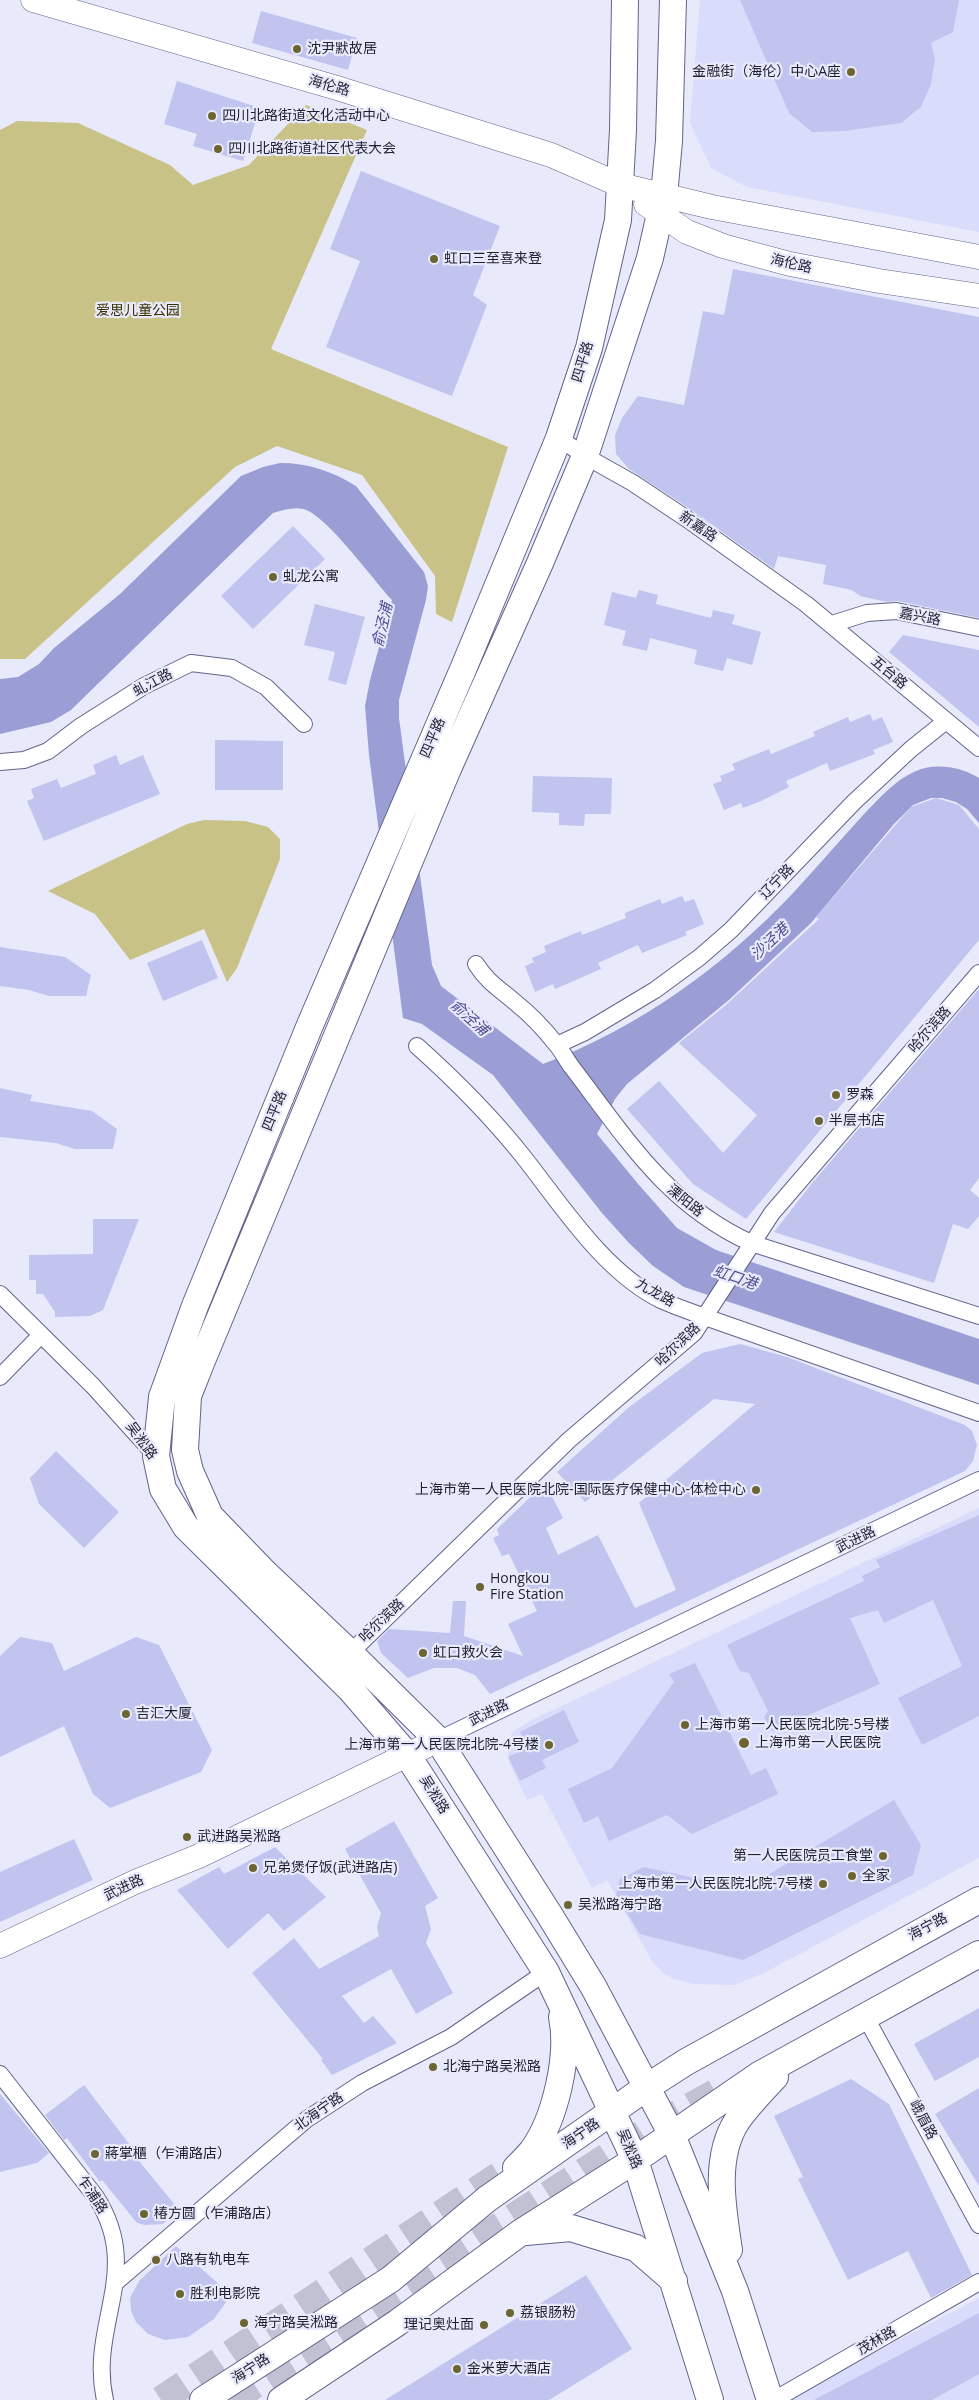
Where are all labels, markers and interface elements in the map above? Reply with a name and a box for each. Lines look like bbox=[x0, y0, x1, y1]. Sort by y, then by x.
place label: 沈尹默故居 bbox=[307, 41, 377, 57]
marker: 沈尹默故居 bbox=[291, 43, 303, 55]
place label: 金融街（海伦）中心A座 bbox=[692, 64, 841, 80]
marker: 金融街（海伦）中心A座 bbox=[845, 66, 857, 78]
street label: 海伦路 bbox=[306, 72, 352, 100]
place label: 四川北路街道文化活动中心 bbox=[222, 108, 390, 124]
marker: 四川北路街道文化活动中心 bbox=[206, 110, 218, 122]
place label: 四川北路街道社区代表大会 bbox=[228, 141, 396, 157]
marker: 四川北路街道社区代表大会 bbox=[212, 143, 224, 155]
place label: 虹口三至喜来登 bbox=[444, 251, 542, 267]
street label: 海伦路 bbox=[769, 251, 813, 277]
marker: 虹口三至喜来登 bbox=[428, 253, 440, 265]
park label: 爱思儿童公园 bbox=[96, 303, 180, 319]
street label: 四平路 bbox=[569, 339, 597, 385]
street label: 新嘉路 bbox=[676, 508, 720, 546]
place label: 虬龙公寓 bbox=[283, 569, 339, 585]
marker: 虬龙公寓 bbox=[267, 571, 279, 583]
water label: 俞泾浦 bbox=[369, 601, 397, 649]
street label: 嘉兴路 bbox=[898, 605, 942, 629]
street label: 五台路 bbox=[868, 653, 910, 693]
street label: 虬江路 bbox=[131, 666, 175, 700]
street label: 四平路 bbox=[417, 715, 449, 761]
street label: 辽宁路 bbox=[756, 861, 798, 903]
water label: 沙泾港 bbox=[747, 920, 793, 964]
water label: 俞泾浦 bbox=[446, 996, 492, 1040]
street label: 哈尔滨路 bbox=[905, 1003, 955, 1057]
place label: 罗森 bbox=[846, 1087, 874, 1103]
street label: 四平路 bbox=[259, 1088, 291, 1134]
marker: 罗森 bbox=[830, 1089, 842, 1101]
place label: 半层书店 bbox=[829, 1113, 885, 1129]
marker: 半层书店 bbox=[813, 1115, 825, 1127]
street label: 溧阳路 bbox=[663, 1181, 707, 1221]
water label: 虹口港 bbox=[711, 1262, 759, 1294]
street label: 九龙路 bbox=[633, 1275, 677, 1311]
street label: 哈尔滨路 bbox=[652, 1320, 704, 1370]
street label: 吴淞路 bbox=[122, 1419, 160, 1463]
place label: 上海市第一人民医院北院-国际医疗保健中心-体检中心 bbox=[415, 1482, 746, 1498]
marker: 上海市第一人民医院北院-国际医疗保健中心-体检中心 bbox=[750, 1484, 762, 1496]
street label: 武进路 bbox=[833, 1523, 879, 1557]
place label: Hongkou Fire Station bbox=[490, 1571, 564, 1604]
marker: Hongkou Fire Station bbox=[474, 1581, 486, 1593]
street label: 哈尔滨路 bbox=[356, 1596, 408, 1646]
place label: 虹口救火会 bbox=[433, 1645, 503, 1661]
marker: 虹口救火会 bbox=[417, 1647, 429, 1659]
street label: 武进路 bbox=[466, 1696, 512, 1730]
place label: 吉汇大厦 bbox=[136, 1706, 192, 1722]
marker: 吉汇大厦 bbox=[120, 1708, 132, 1720]
place label: 上海市第一人民医院北院-5号楼 bbox=[695, 1717, 890, 1733]
marker: 上海市第一人民医院北院-5号楼 bbox=[679, 1719, 691, 1731]
place label: 上海市第一人民医院 bbox=[755, 1735, 881, 1751]
marker: 上海市第一人民医院 bbox=[737, 1736, 751, 1750]
place label: 上海市第一人民医院北院-4号楼 bbox=[344, 1737, 539, 1753]
marker: 上海市第一人民医院北院-4号楼 bbox=[543, 1739, 555, 1751]
street label: 吴淞路 bbox=[416, 1773, 452, 1817]
place label: 武进路吴淞路 bbox=[197, 1829, 281, 1845]
marker: 武进路吴淞路 bbox=[181, 1831, 193, 1843]
place label: 第一人民医院员工食堂 bbox=[733, 1848, 873, 1864]
marker: 第一人民医院员工食堂 bbox=[877, 1850, 889, 1862]
place label: 兄弟煲仔饭(武进路店) bbox=[263, 1860, 397, 1876]
marker: 兄弟煲仔饭(武进路店) bbox=[247, 1862, 259, 1874]
place label: 全家 bbox=[862, 1868, 890, 1884]
marker: 全家 bbox=[846, 1870, 858, 1882]
street label: 武进路 bbox=[101, 1872, 147, 1904]
place label: 上海市第一人民医院北院-7号楼 bbox=[618, 1876, 813, 1892]
marker: 上海市第一人民医院北院-7号楼 bbox=[817, 1878, 829, 1890]
place label: 吴淞路海宁路 bbox=[578, 1897, 662, 1913]
marker: 吴淞路海宁路 bbox=[562, 1899, 574, 1911]
street label: 海宁路 bbox=[906, 1910, 950, 1944]
place label: 北海宁路吴淞路 bbox=[443, 2059, 541, 2075]
marker: 北海宁路吴淞路 bbox=[427, 2061, 439, 2073]
street label: 北海宁路 bbox=[291, 2089, 347, 2135]
street label: 峨眉路 bbox=[906, 2098, 940, 2142]
street label: 海宁路 bbox=[559, 2115, 603, 2153]
street label: 吴淞路 bbox=[613, 2126, 645, 2172]
place label: 蔣掌櫃（乍浦路店） bbox=[105, 2146, 231, 2162]
marker: 蔣掌櫃（乍浦路店） bbox=[89, 2148, 101, 2160]
street label: 乍浦路 bbox=[73, 2173, 111, 2217]
place label: 椿方圆（乍浦路店） bbox=[154, 2206, 280, 2222]
marker: 椿方圆（乍浦路店） bbox=[138, 2208, 150, 2220]
place label: 八路有轨电车 bbox=[166, 2252, 250, 2268]
marker: 八路有轨电车 bbox=[150, 2254, 162, 2266]
place label: 胜利电影院 bbox=[190, 2286, 260, 2302]
marker: 胜利电影院 bbox=[174, 2288, 186, 2300]
place label: 荔银肠粉 bbox=[520, 2305, 576, 2321]
marker: 荔银肠粉 bbox=[504, 2307, 516, 2319]
place label: 海宁路吴淞路 bbox=[254, 2315, 338, 2331]
marker: 海宁路吴淞路 bbox=[238, 2317, 250, 2329]
place label: 理记奥灶面 bbox=[404, 2317, 474, 2333]
marker: 理记奥灶面 bbox=[478, 2319, 490, 2331]
street label: 茂林路 bbox=[855, 2323, 899, 2359]
street label: 海宁路 bbox=[229, 2351, 273, 2387]
place label: 金米萝大酒店 bbox=[467, 2361, 551, 2377]
marker: 金米萝大酒店 bbox=[451, 2363, 463, 2375]

